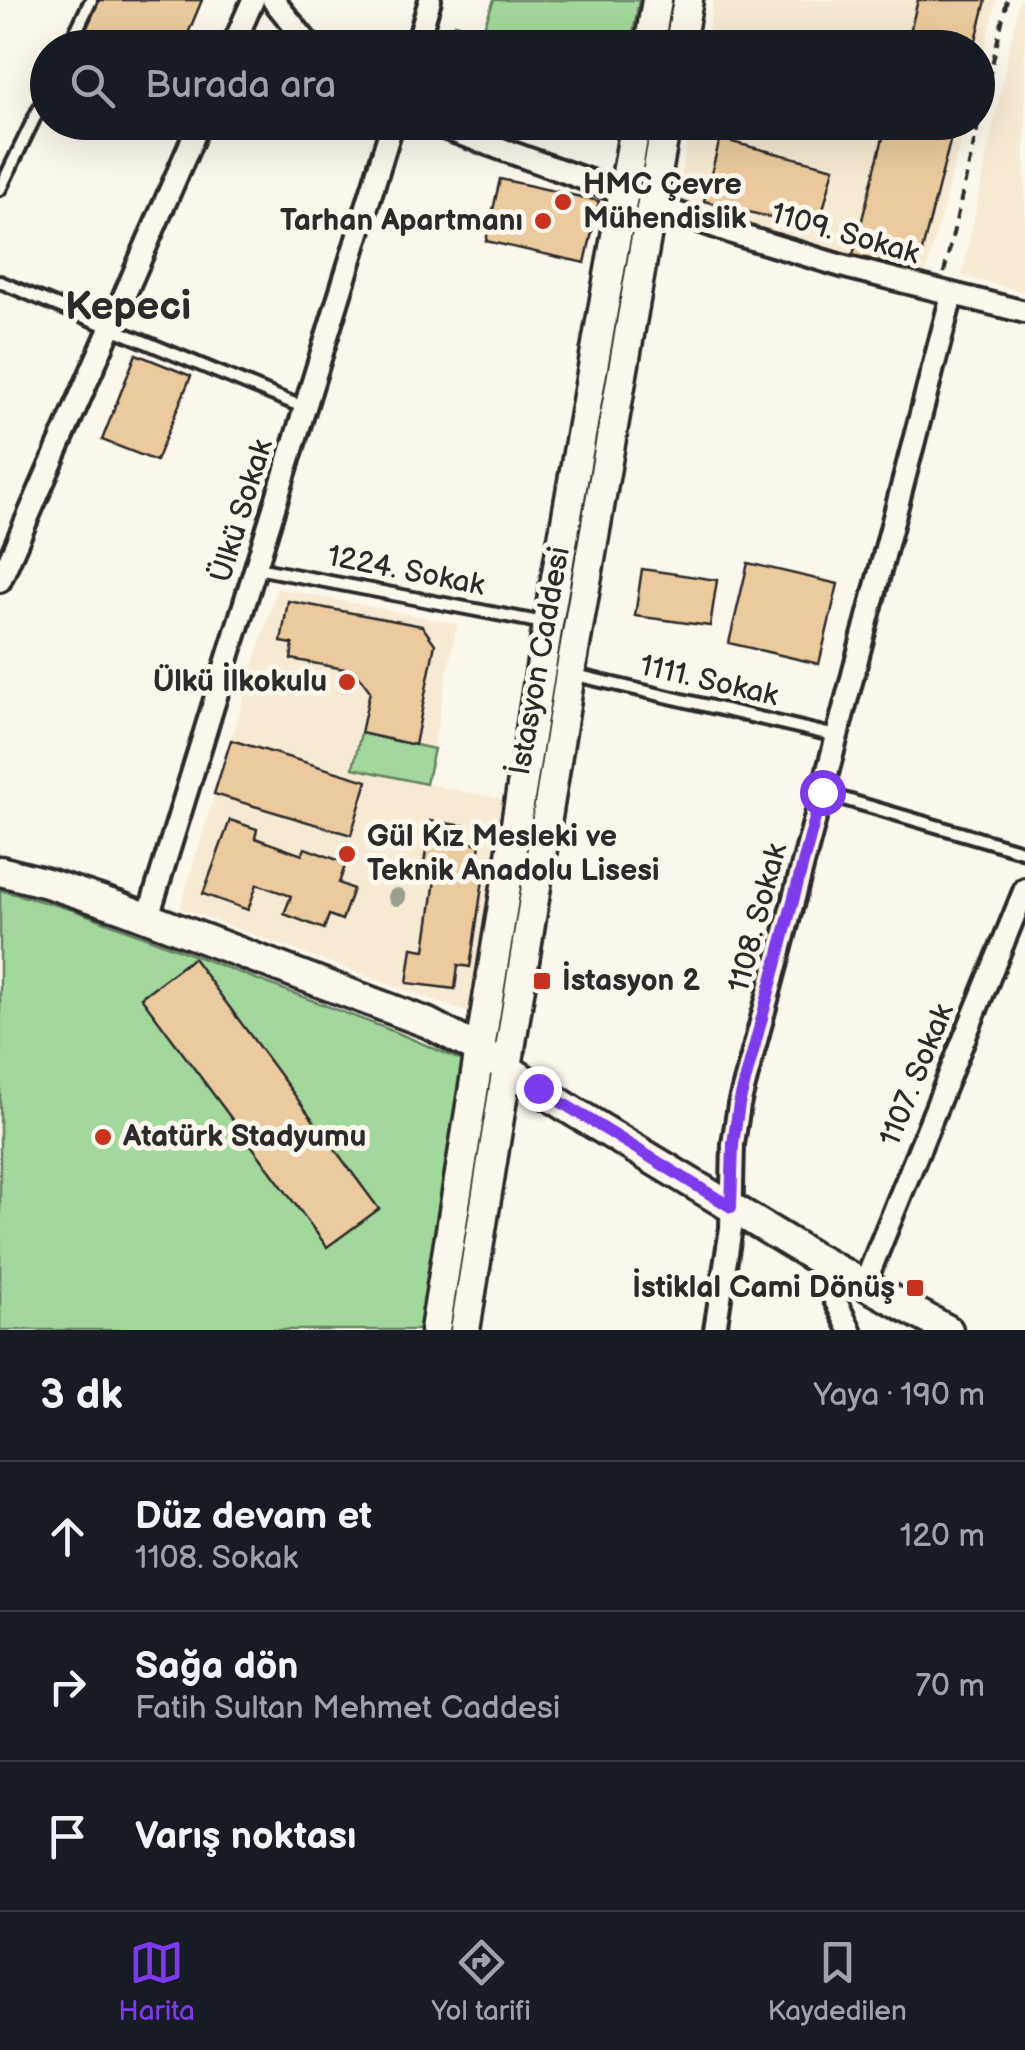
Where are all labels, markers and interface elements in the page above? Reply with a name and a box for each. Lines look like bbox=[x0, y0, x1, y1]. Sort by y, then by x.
search box bbox=[30, 30, 995, 140]
icon: search bbox=[65, 58, 120, 113]
text: Burada ara bbox=[145, 63, 336, 108]
place label: HMC Çevre Mühendislik bbox=[583, 167, 747, 237]
marker: HMC Çevre Mühendislik bbox=[552, 191, 574, 213]
street label: 1109. Sokak bbox=[767, 196, 924, 272]
place label: Tarhan Apartmanı bbox=[280, 203, 523, 239]
marker: Tarhan Apartmanı bbox=[532, 210, 554, 232]
district label: Kepeci bbox=[65, 283, 191, 331]
street label: Ülkü Sokak bbox=[203, 435, 281, 587]
street label: 1224. Sokak bbox=[324, 538, 488, 604]
street label: İstasyon Caddesi bbox=[502, 544, 578, 778]
street label: 1111. Sokak bbox=[636, 648, 782, 714]
place label: Ülkü İlkokulu bbox=[153, 661, 327, 700]
marker: Ülkü İlkokulu bbox=[336, 671, 358, 693]
route start bbox=[800, 770, 846, 816]
place label: Gül Kız Mesleki ve Teknik Anadolu Lisesi bbox=[367, 819, 659, 889]
street label: 1108. Sokak bbox=[721, 839, 795, 996]
marker: Gül Kız Mesleki ve Teknik Anadolu Lisesi bbox=[336, 843, 358, 865]
place label: İstasyon 2 bbox=[562, 960, 700, 999]
marker: İstasyon 2 bbox=[531, 970, 553, 992]
street label: 1107. Sokak bbox=[872, 998, 962, 1151]
route end bbox=[516, 1066, 562, 1112]
place label: Atatürk Stadyumu bbox=[122, 1119, 366, 1155]
marker: Atatürk Stadyumu bbox=[92, 1126, 114, 1148]
place label: İstiklal Cami Dönüş bbox=[632, 1267, 895, 1306]
marker: İstiklal Cami Dönüş bbox=[904, 1277, 926, 1299]
text: 3 dk bbox=[40, 1370, 122, 1421]
text: Yaya · 190 m bbox=[814, 1376, 985, 1415]
text: Düz devam et bbox=[135, 1494, 372, 1539]
icon: ahead bbox=[40, 1509, 95, 1564]
text: 120 m bbox=[900, 1517, 985, 1556]
text: 1108. Sokak bbox=[135, 1539, 298, 1578]
text: Sağa dön bbox=[135, 1644, 299, 1689]
icon: right bbox=[40, 1659, 95, 1714]
text: 70 m bbox=[915, 1667, 985, 1706]
text: Fatih Sultan Mehmet Caddesi bbox=[135, 1689, 560, 1728]
icon: arrive bbox=[40, 1809, 95, 1864]
text: Varış noktası bbox=[135, 1814, 356, 1859]
tab: Harita bbox=[118, 1935, 195, 2028]
tab: Yol tarifi bbox=[432, 1935, 531, 2028]
tab: Kaydedilen bbox=[767, 1935, 907, 2028]

